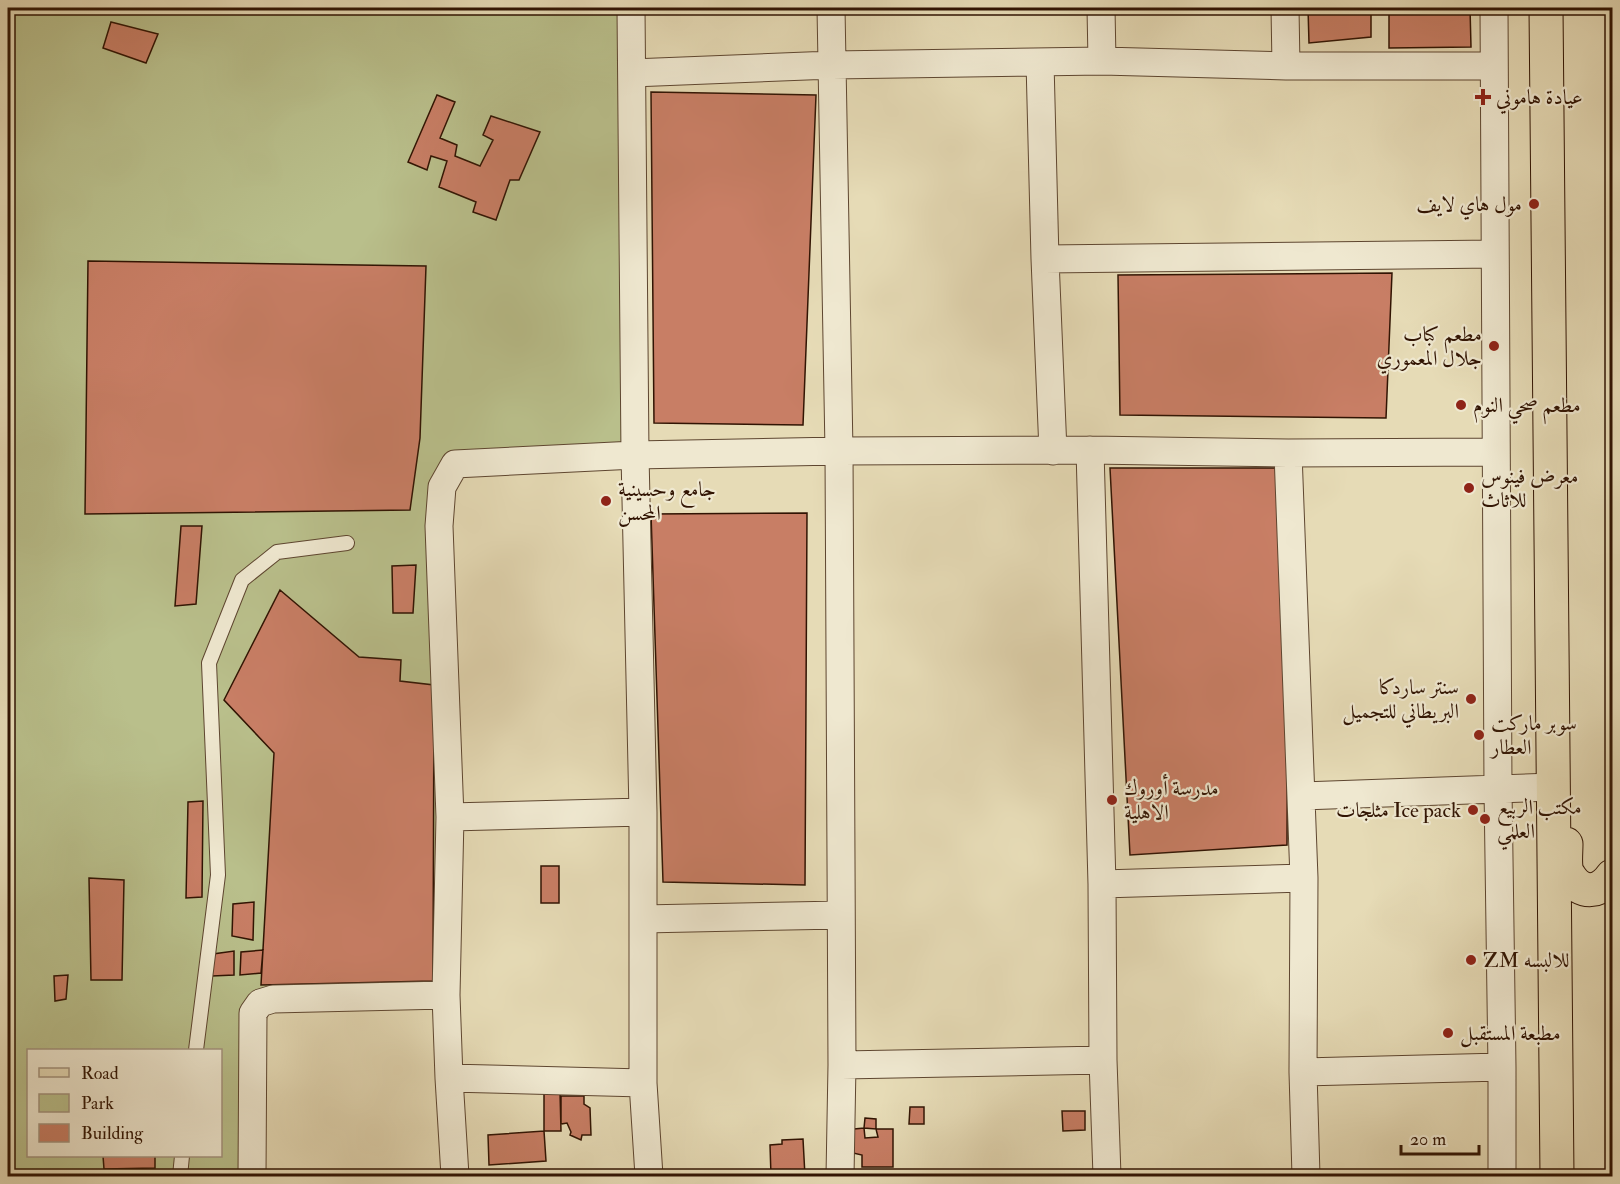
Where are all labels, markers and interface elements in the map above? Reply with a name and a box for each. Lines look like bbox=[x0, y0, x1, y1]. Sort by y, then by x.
place label: عيادة هاموني bbox=[1496, 84, 1583, 114]
marker: عيادة هاموني bbox=[1474, 88, 1492, 106]
place label: مول هاي لايف bbox=[1416, 191, 1522, 220]
marker: مول هاي لايف bbox=[1527, 197, 1541, 211]
place label: مطعم كباب جلال المعموري bbox=[1377, 321, 1482, 374]
marker: مطعم كباب جلال المعموري bbox=[1487, 339, 1501, 353]
place label: مطعم صحي النوم bbox=[1473, 392, 1581, 425]
marker: مطعم صحي النوم bbox=[1454, 398, 1468, 412]
place label: معرض فينوس للاثاث bbox=[1481, 463, 1578, 514]
place label: جامع وحسينية المحسن bbox=[618, 476, 716, 527]
marker: معرض فينوس للاثاث bbox=[1462, 481, 1476, 495]
marker: جامع وحسينية المحسن bbox=[599, 494, 613, 508]
place label: سنتر ساردكا البريطاني للتجميل bbox=[1342, 674, 1459, 728]
marker: سنتر ساردكا البريطاني للتجميل bbox=[1464, 692, 1478, 706]
place label: سوبر ماركت العطار bbox=[1489, 710, 1577, 761]
marker: سوبر ماركت العطار bbox=[1472, 728, 1486, 742]
place label: مدرسة أوروك الاهلية bbox=[1124, 773, 1219, 826]
marker: مدرسة أوروك الاهلية bbox=[1105, 793, 1119, 807]
place label: مكتب الربيع العلمي bbox=[1497, 794, 1582, 851]
place label: مثلجات Ice pack bbox=[1336, 797, 1461, 824]
marker: مثلجات Ice pack bbox=[1466, 803, 1480, 817]
marker: مكتب الربيع العلمي bbox=[1478, 812, 1492, 826]
place label: ZM للالبسه bbox=[1483, 947, 1570, 974]
marker: ZM للالبسه bbox=[1464, 953, 1478, 967]
place label: مطبعة المستقبل bbox=[1460, 1020, 1561, 1048]
marker: مطبعة المستقبل bbox=[1441, 1026, 1455, 1040]
legend bbox=[27, 1049, 222, 1157]
text: Road bbox=[81, 1062, 119, 1085]
text: Park bbox=[81, 1092, 114, 1115]
scale bar bbox=[1401, 1118, 1479, 1156]
text: Building bbox=[81, 1122, 144, 1145]
text: 20 m bbox=[1410, 1128, 1446, 1151]

